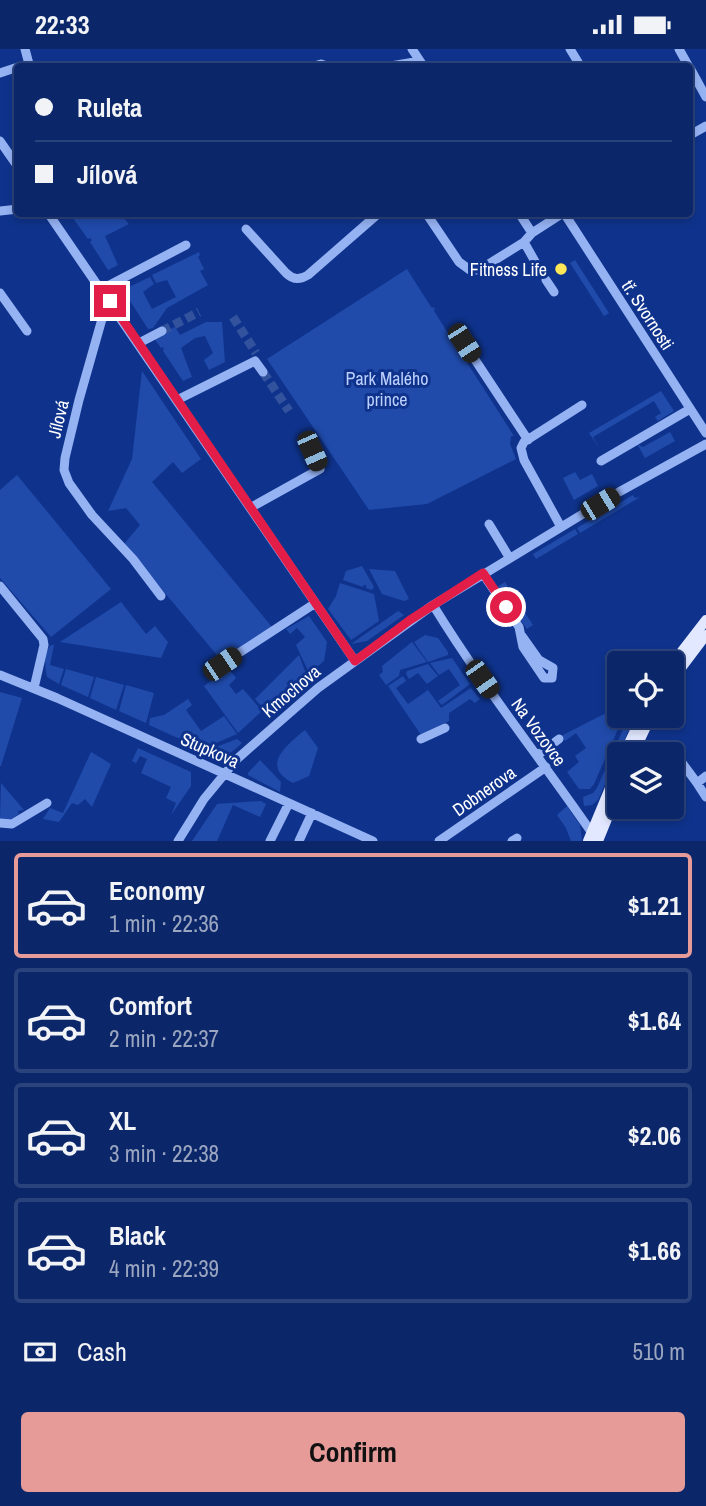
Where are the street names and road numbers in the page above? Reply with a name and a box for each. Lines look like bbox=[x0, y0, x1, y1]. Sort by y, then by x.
street label: tř. Svornosti bbox=[616, 275, 680, 355]
street label: Jílová bbox=[41, 397, 75, 441]
street label: Kmochova bbox=[256, 659, 326, 723]
street label: Na Vozovce bbox=[506, 693, 572, 771]
street label: Stupkova bbox=[177, 726, 243, 774]
street label: Dobnerova bbox=[447, 760, 521, 822]

